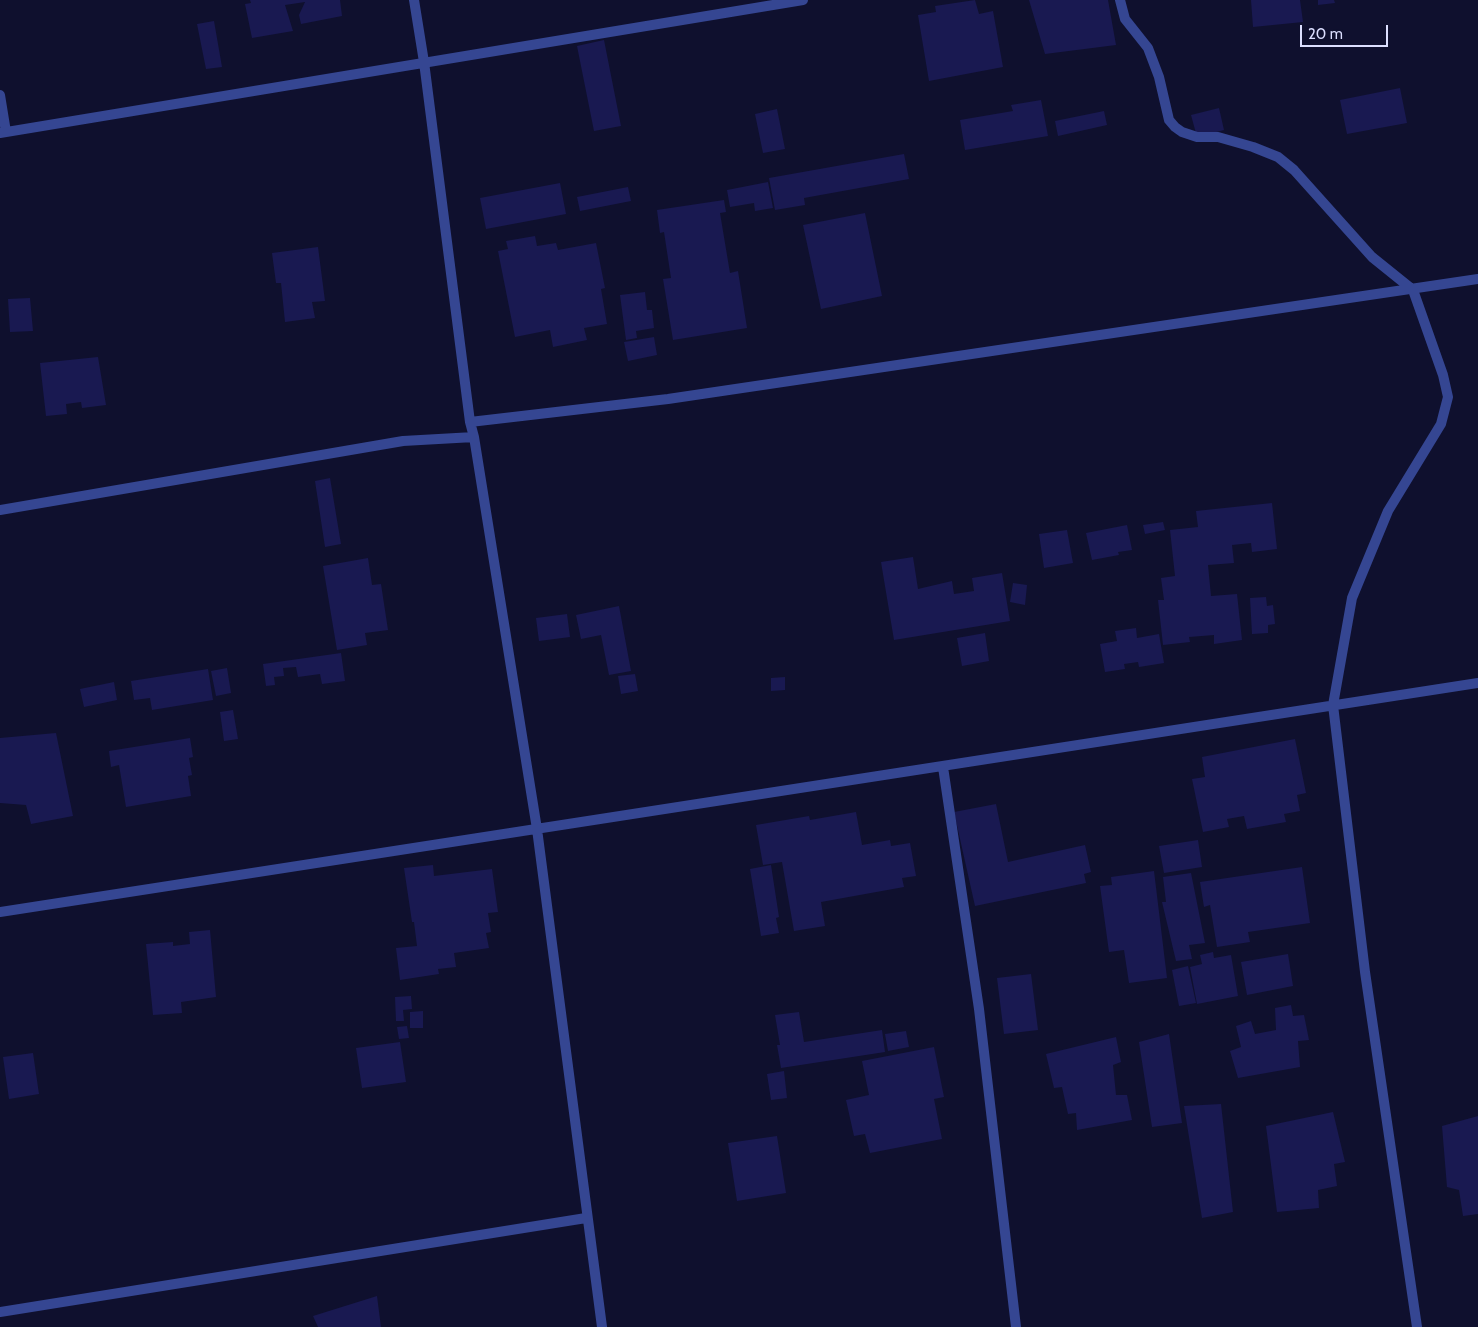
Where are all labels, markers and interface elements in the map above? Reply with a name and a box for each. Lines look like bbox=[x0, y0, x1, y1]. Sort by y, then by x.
scale bar bbox=[1303, 15, 1390, 47]
text: 20 m bbox=[1308, 25, 1343, 43]

